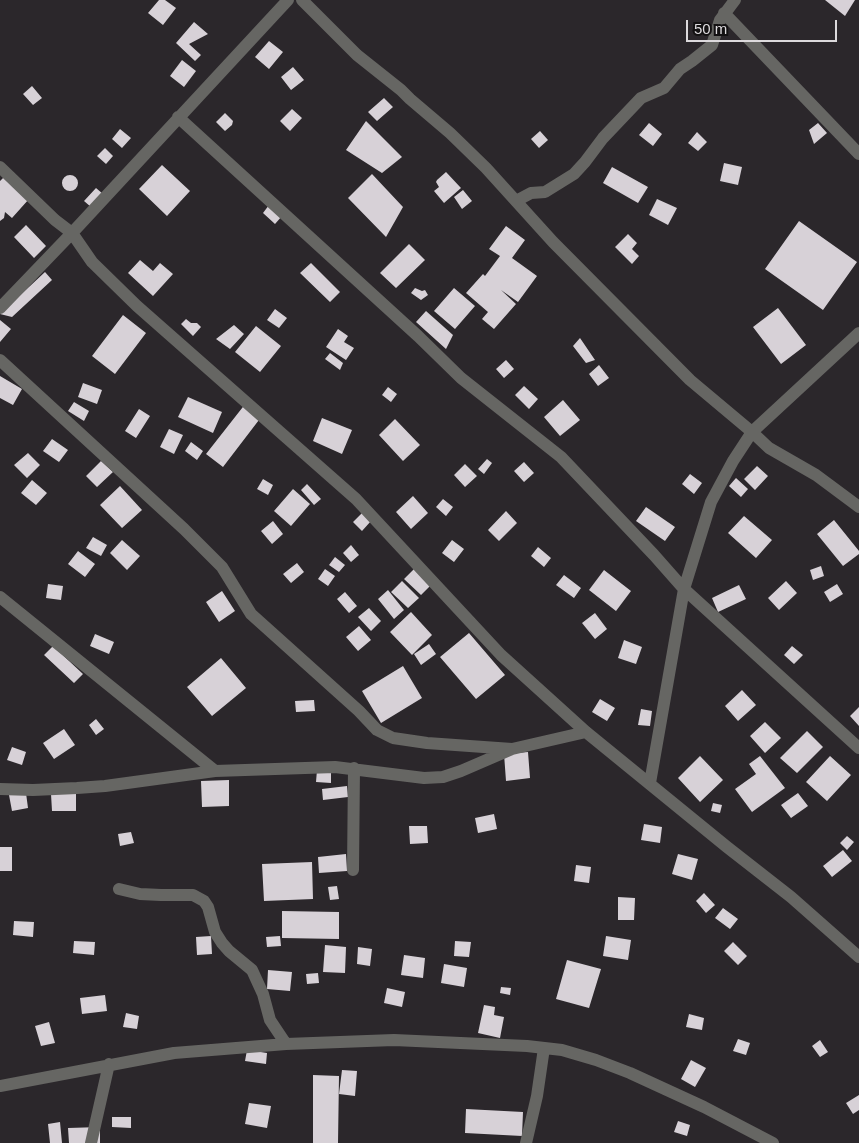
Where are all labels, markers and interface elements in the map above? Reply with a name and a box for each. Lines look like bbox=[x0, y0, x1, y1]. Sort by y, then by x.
scale bar bbox=[689, 10, 840, 42]
text: 50 m bbox=[694, 20, 727, 37]

